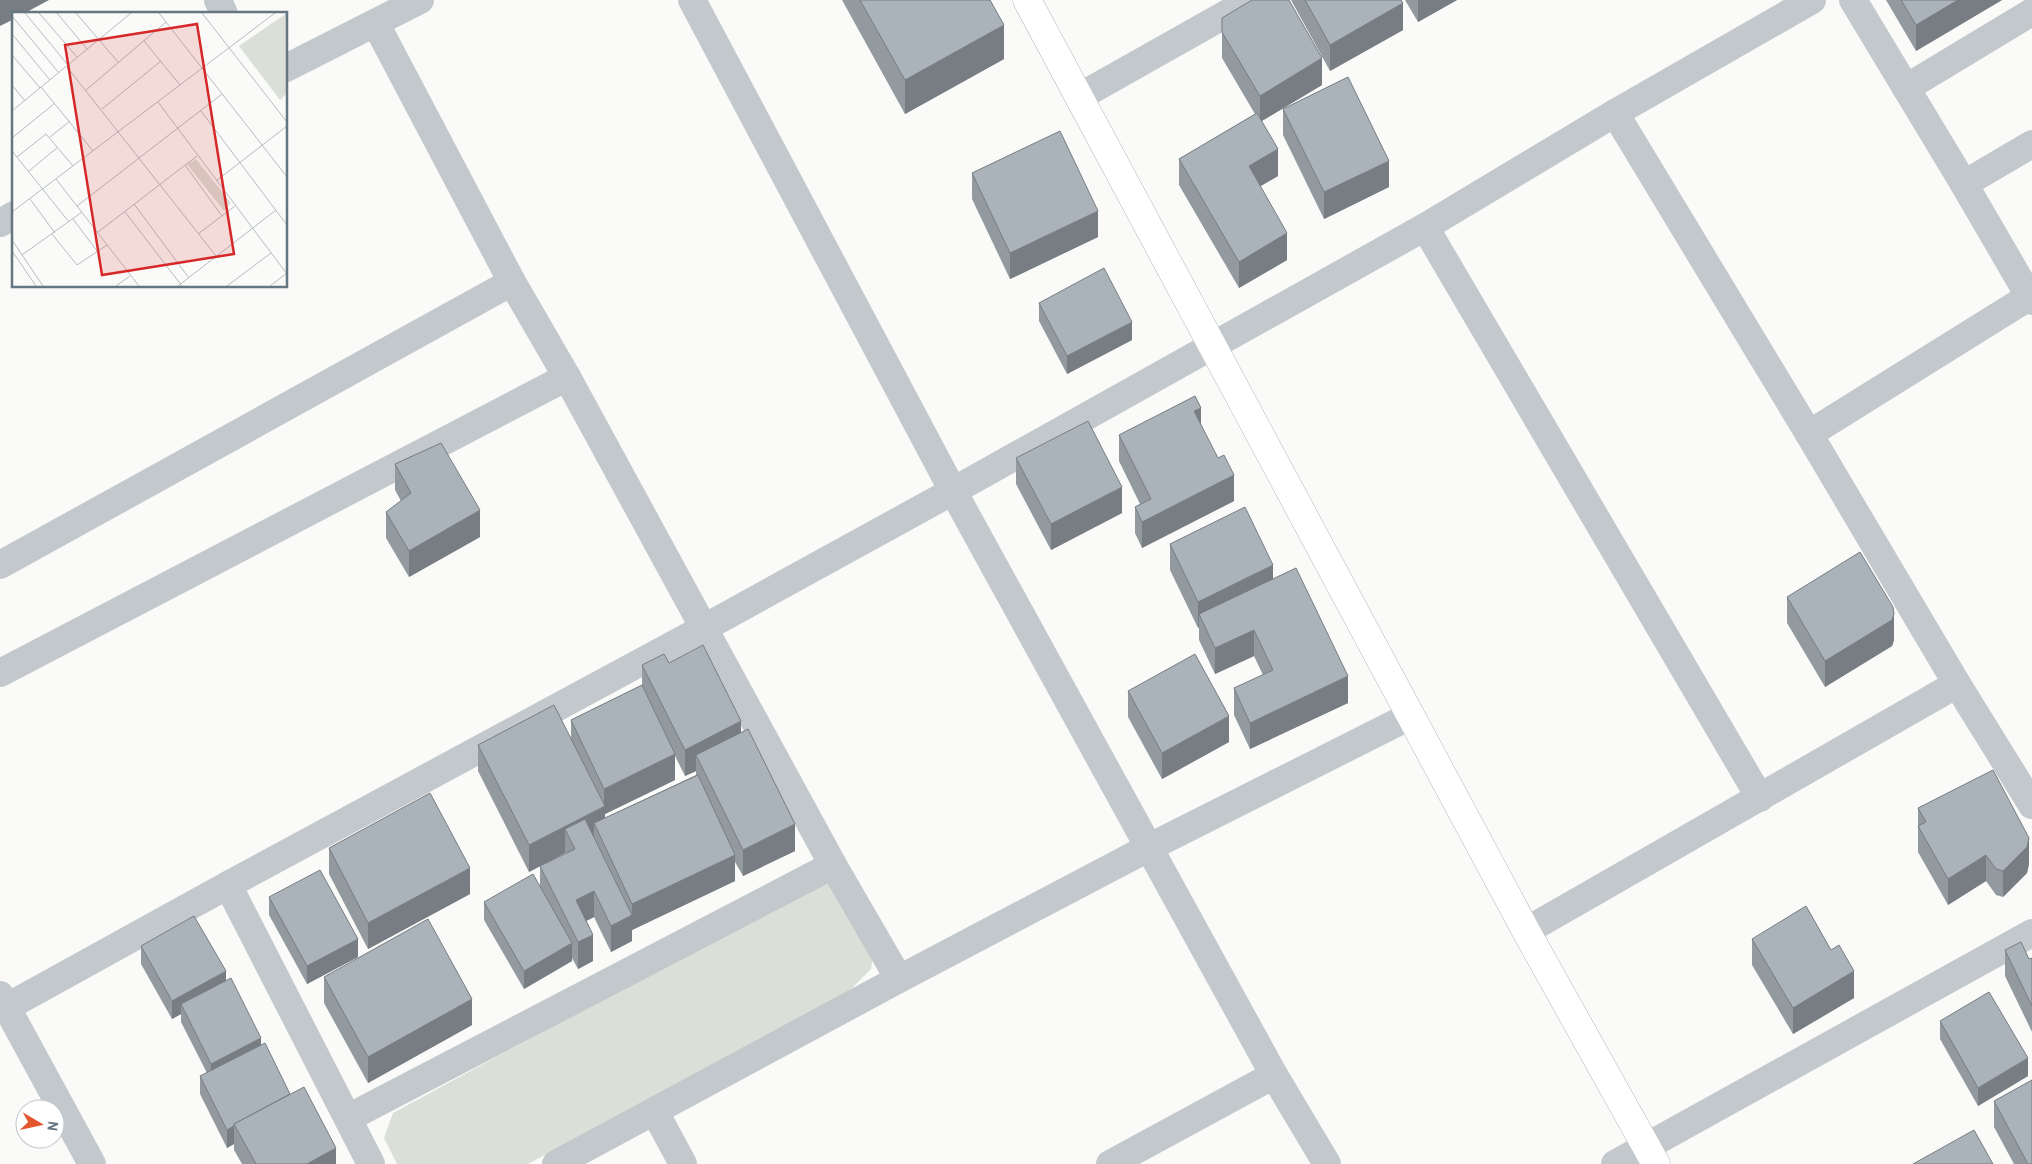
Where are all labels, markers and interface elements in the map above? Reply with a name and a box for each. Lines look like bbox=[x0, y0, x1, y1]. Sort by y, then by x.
inset map bbox=[12, 12, 288, 288]
north arrow bbox=[15, 1099, 65, 1149]
text: N bbox=[44, 1120, 62, 1132]

